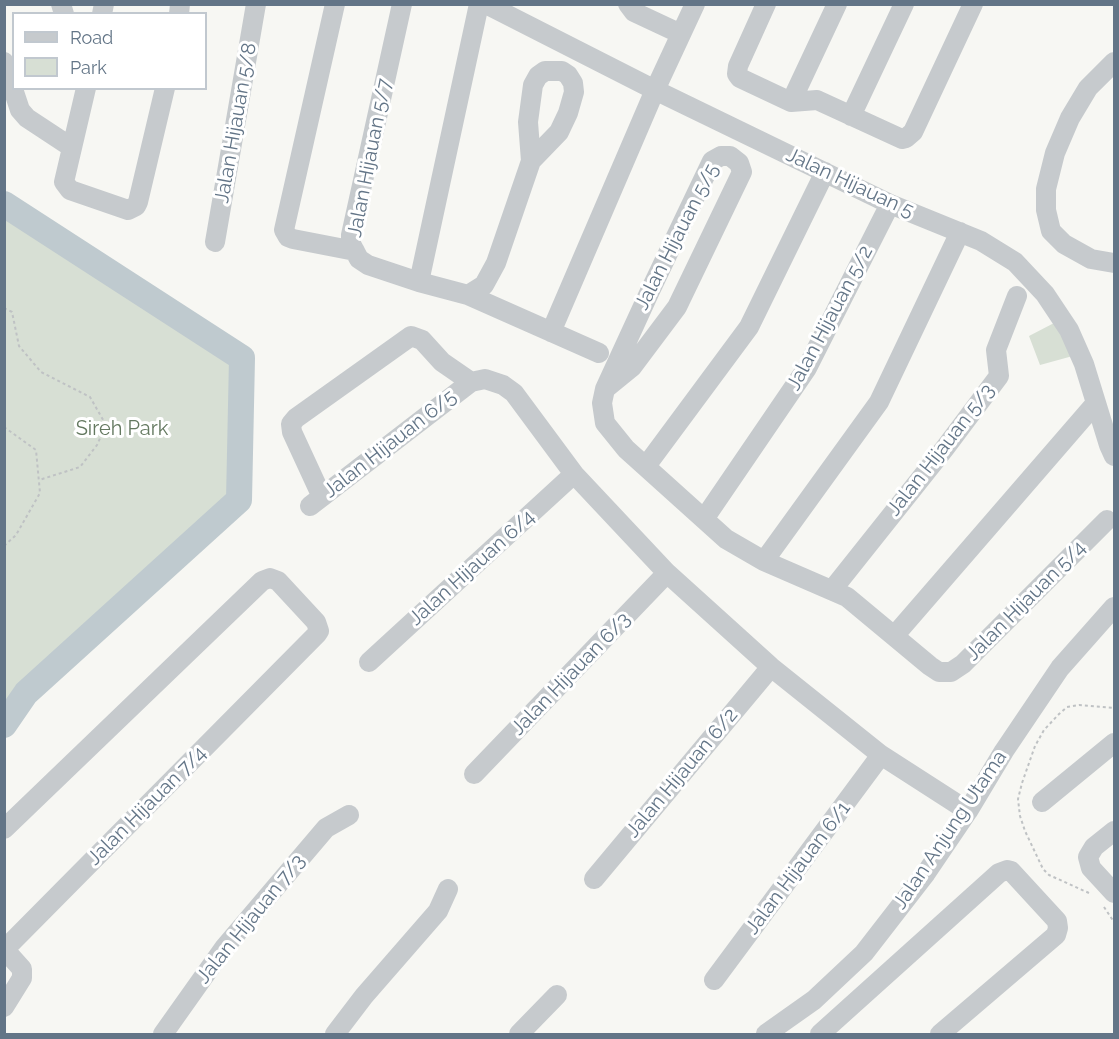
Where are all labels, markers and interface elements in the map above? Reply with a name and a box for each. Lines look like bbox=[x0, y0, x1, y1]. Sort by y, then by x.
legend bbox=[12, 12, 207, 90]
text: Road bbox=[70, 27, 113, 48]
street label: Jalan Hijauan 5/8 bbox=[210, 41, 262, 205]
text: Park bbox=[70, 57, 107, 78]
street label: Jalan Hijauan 5/7 bbox=[343, 77, 397, 239]
street label: Jalan Hijauan 5 bbox=[782, 143, 918, 223]
street label: Jalan Hijauan 5/5 bbox=[630, 160, 724, 314]
street label: Jalan Hijauan 5/2 bbox=[782, 242, 878, 394]
street label: Jalan Hijauan 5/3 bbox=[882, 379, 1000, 521]
street label: Jalan Hijauan 6/5 bbox=[319, 385, 461, 503]
park label: Sireh Park bbox=[76, 417, 168, 441]
street label: Jalan Hijauan 6/4 bbox=[404, 505, 540, 631]
street label: Jalan Hijauan 5/4 bbox=[961, 536, 1091, 666]
street label: Jalan Hijauan 6/3 bbox=[506, 607, 636, 741]
street label: Jalan Hijauan 6/2 bbox=[621, 703, 743, 843]
street label: Jalan Hijauan 7/4 bbox=[83, 742, 211, 870]
street label: Jalan Anjung Utama bbox=[888, 746, 1012, 914]
street label: Jalan Hijauan 6/1 bbox=[740, 797, 856, 939]
street label: Jalan Hijauan 7/3 bbox=[192, 850, 310, 988]

